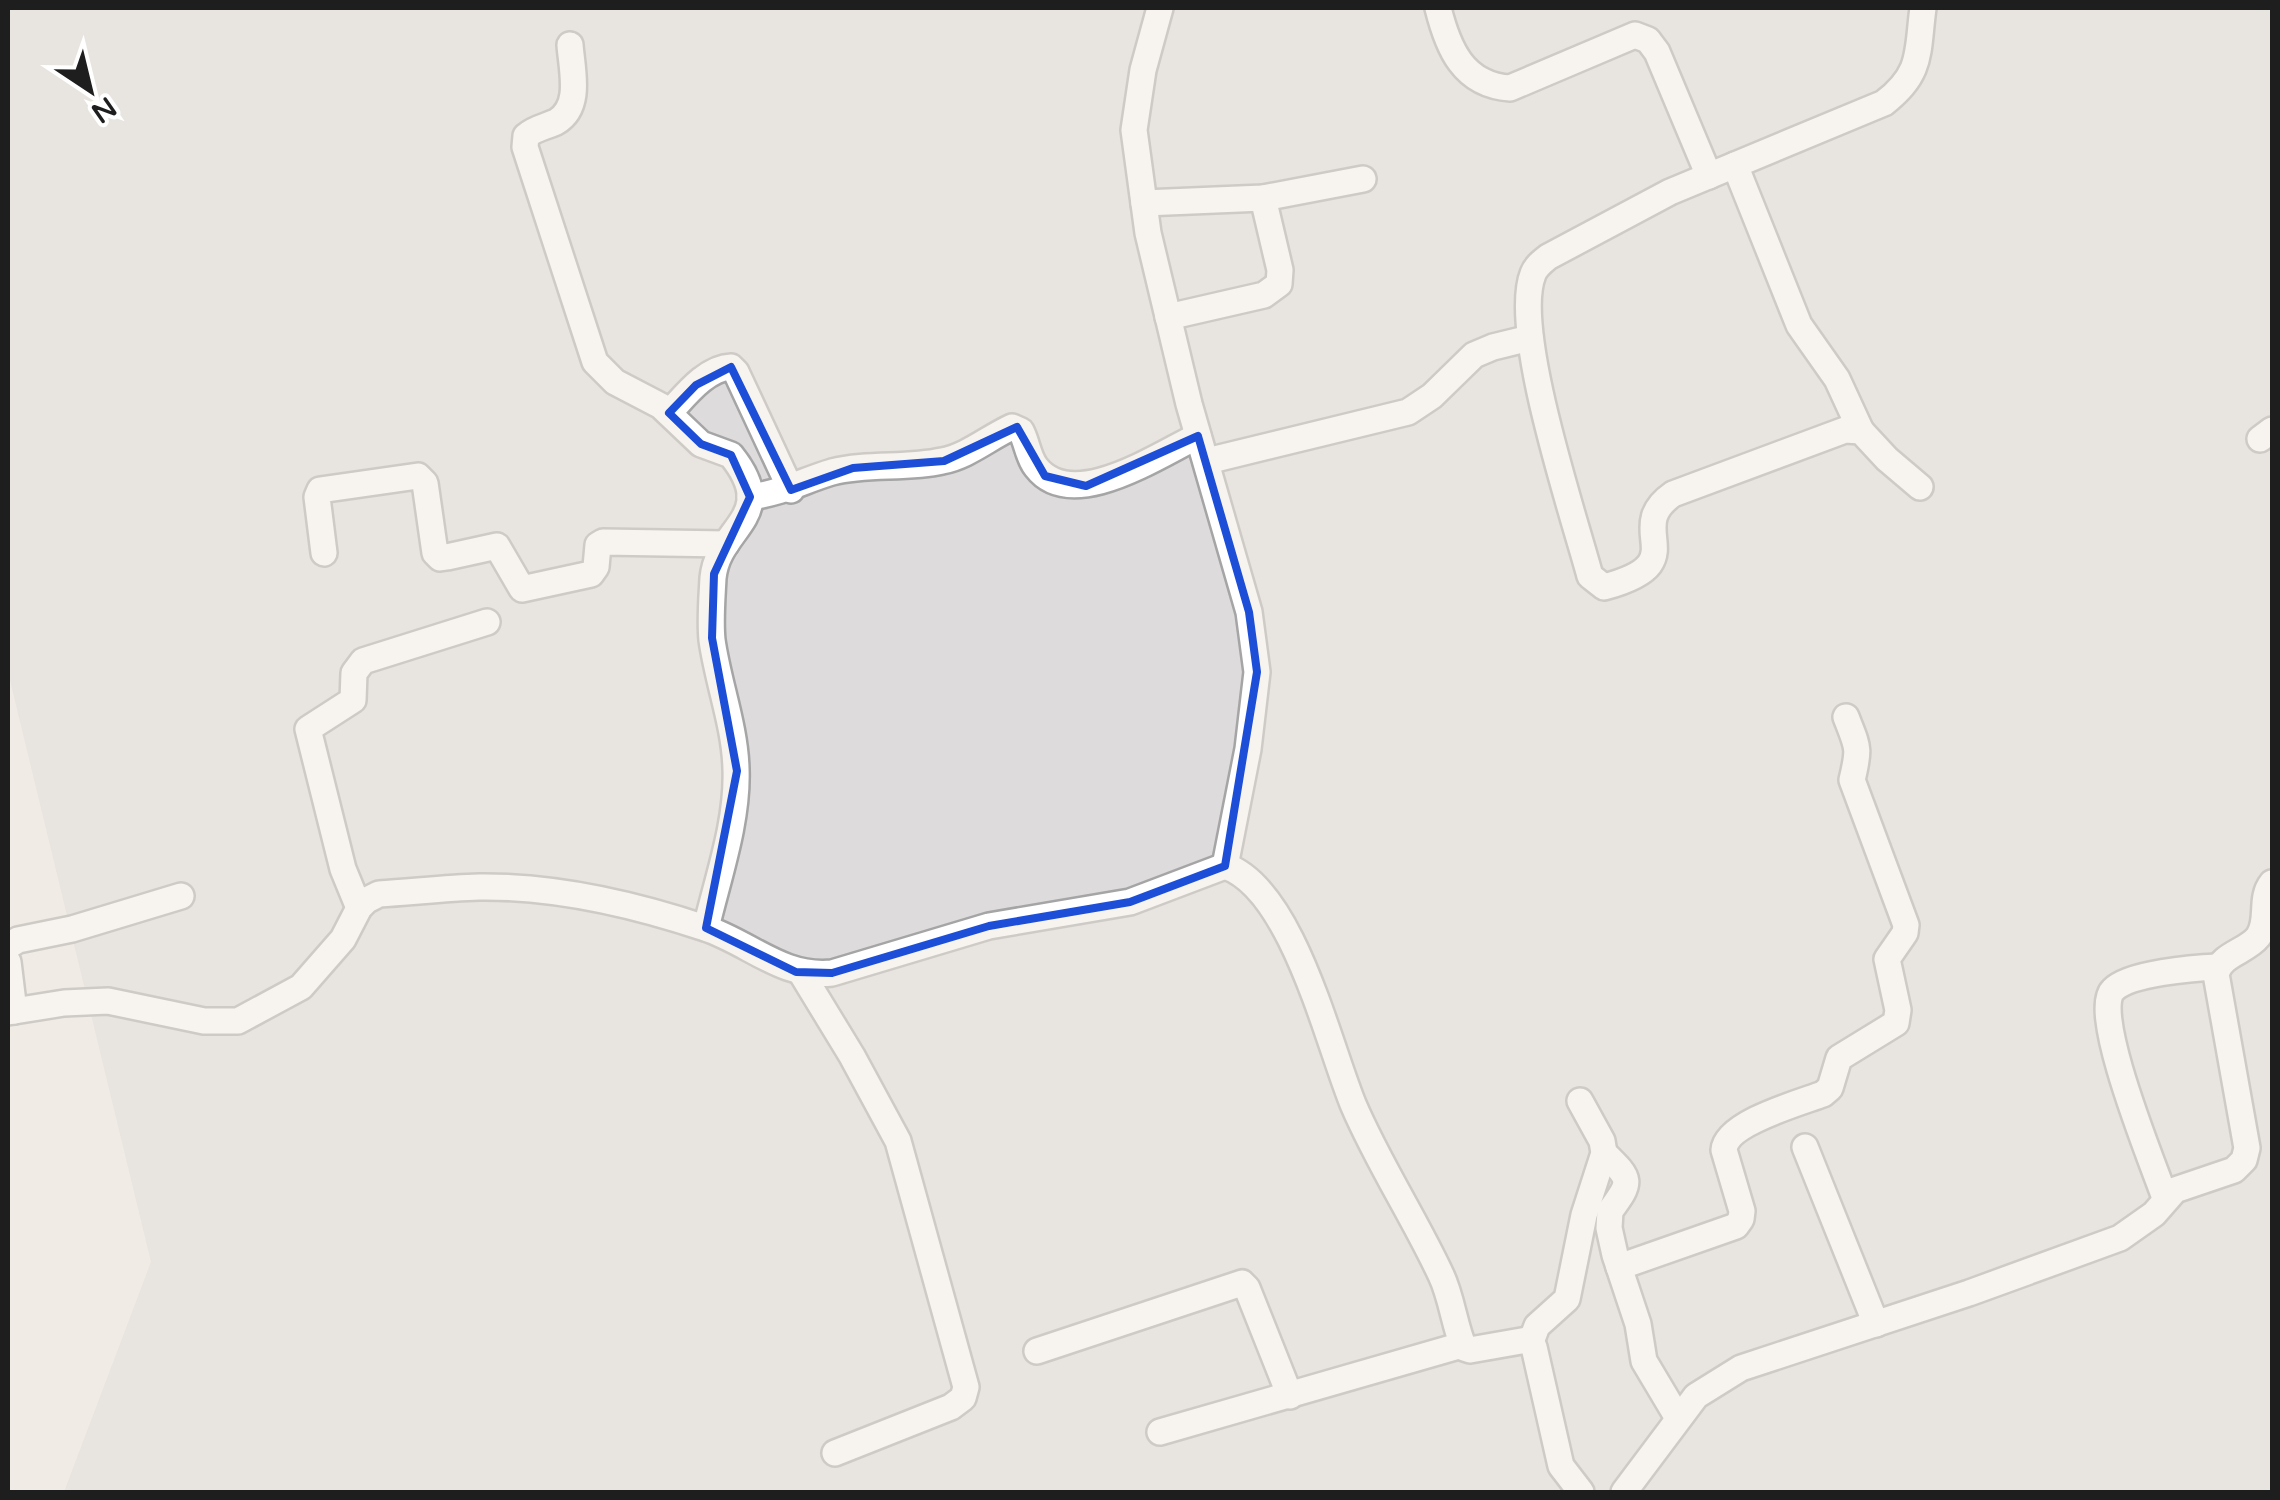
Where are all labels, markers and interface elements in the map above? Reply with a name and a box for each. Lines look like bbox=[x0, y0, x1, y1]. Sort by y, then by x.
north arrow bbox=[40, 40, 140, 140]
text: N bbox=[85, 89, 123, 130]

